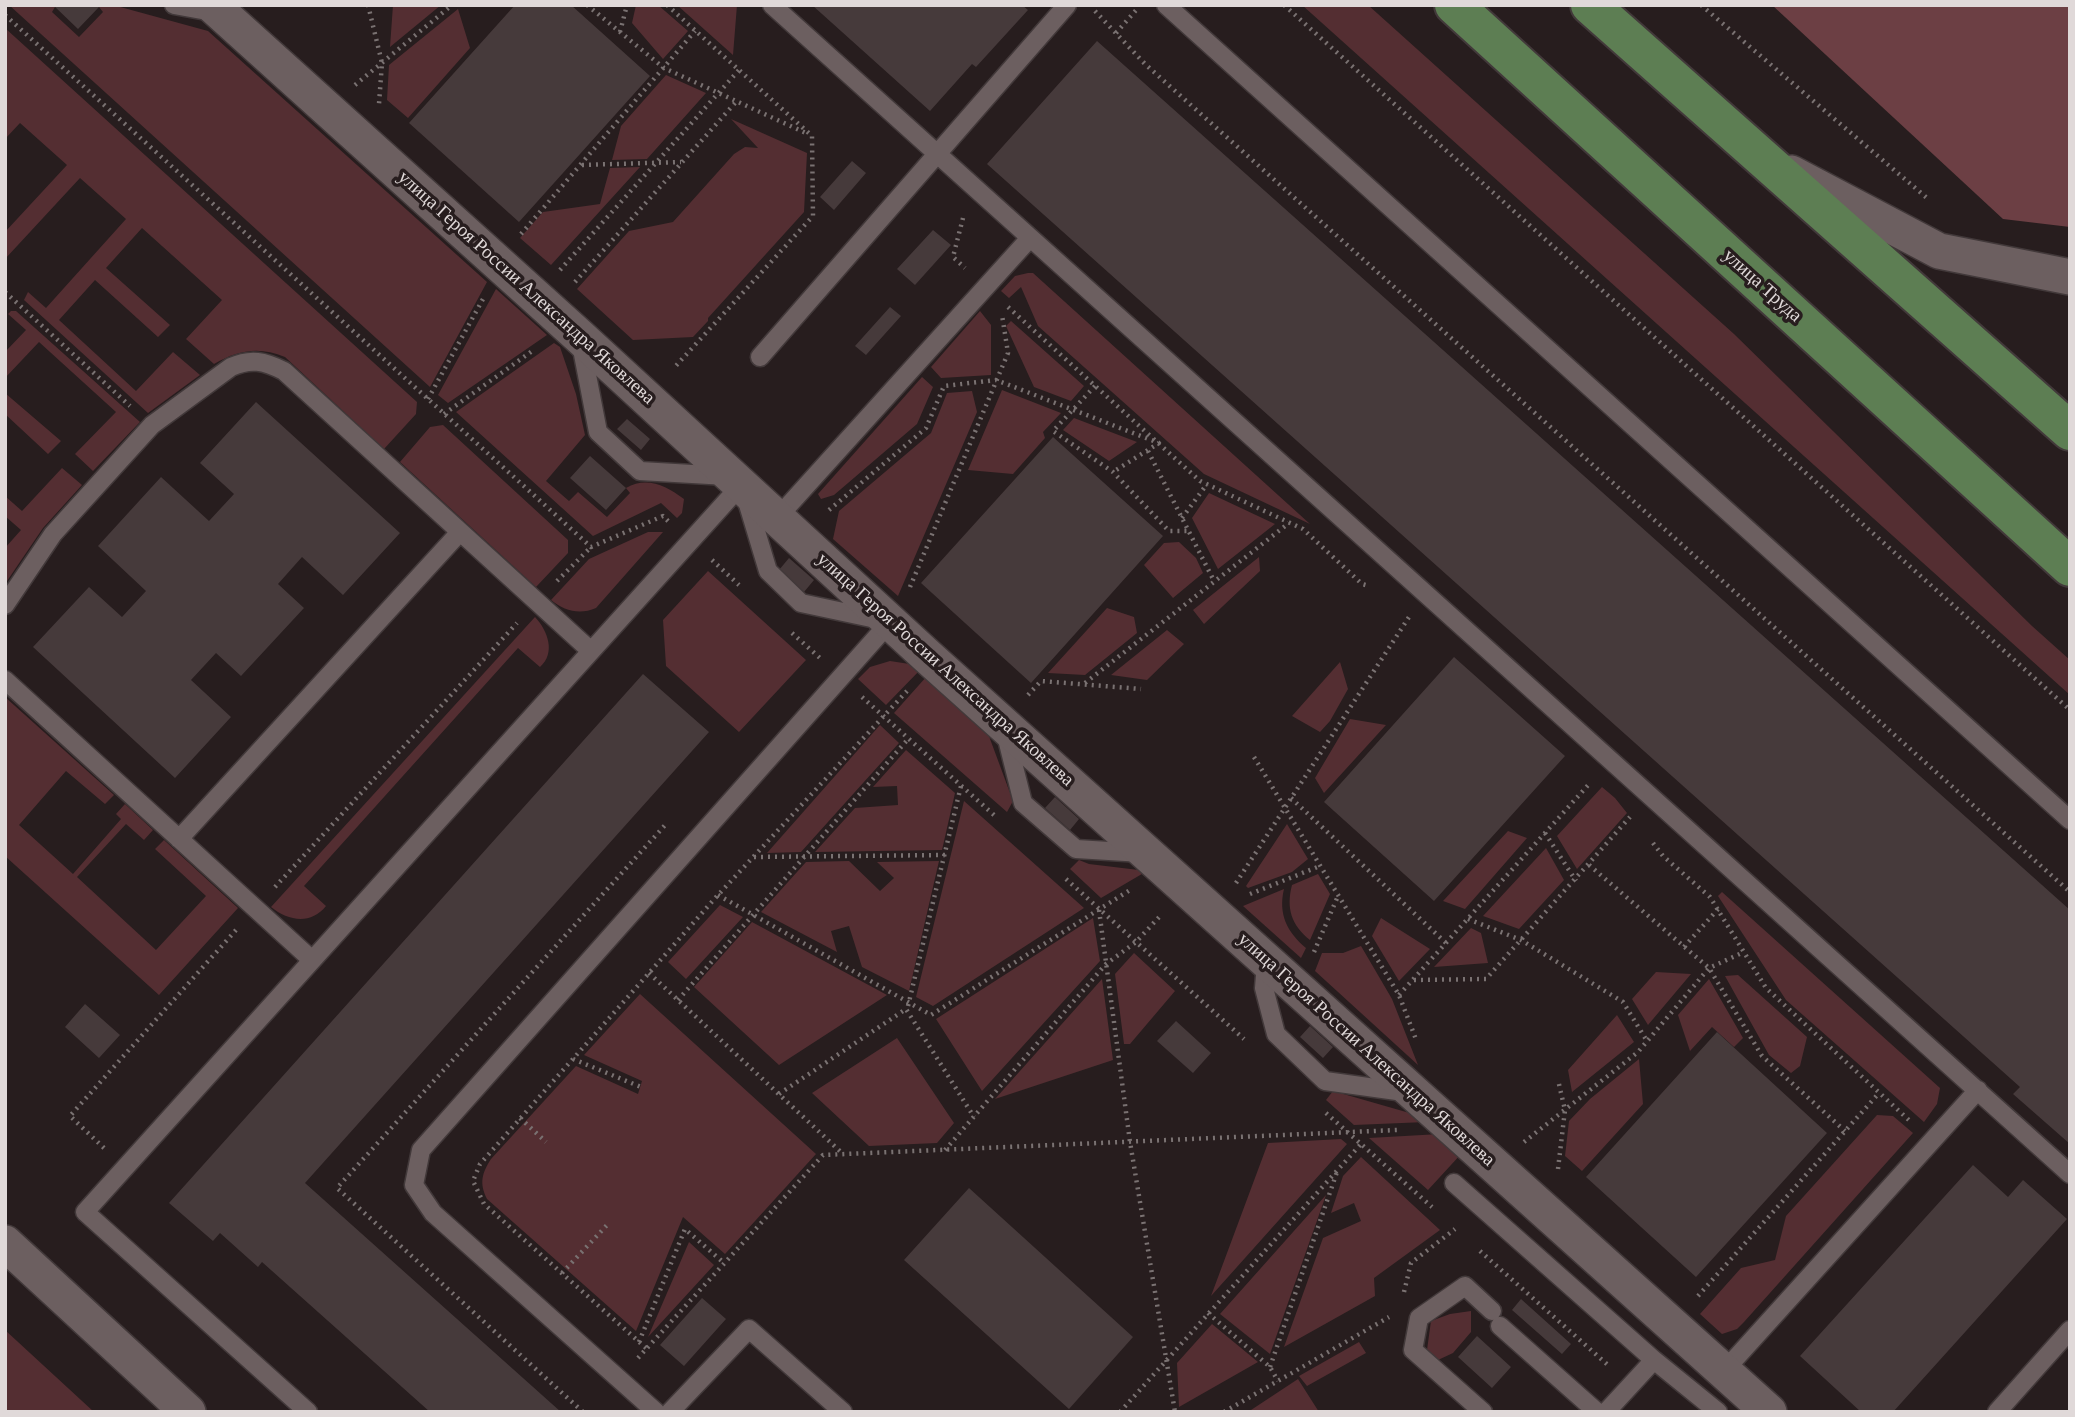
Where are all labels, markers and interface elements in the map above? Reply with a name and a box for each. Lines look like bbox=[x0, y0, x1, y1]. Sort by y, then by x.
street label: улица Героя России Александра Яковлева bbox=[393, 166, 659, 410]
street label: улица Труда bbox=[1718, 245, 1806, 327]
street label: улица Героя России Александра Яковлева bbox=[812, 548, 1078, 792]
street label: улица Героя России Александра Яковлева bbox=[1233, 928, 1499, 1172]

